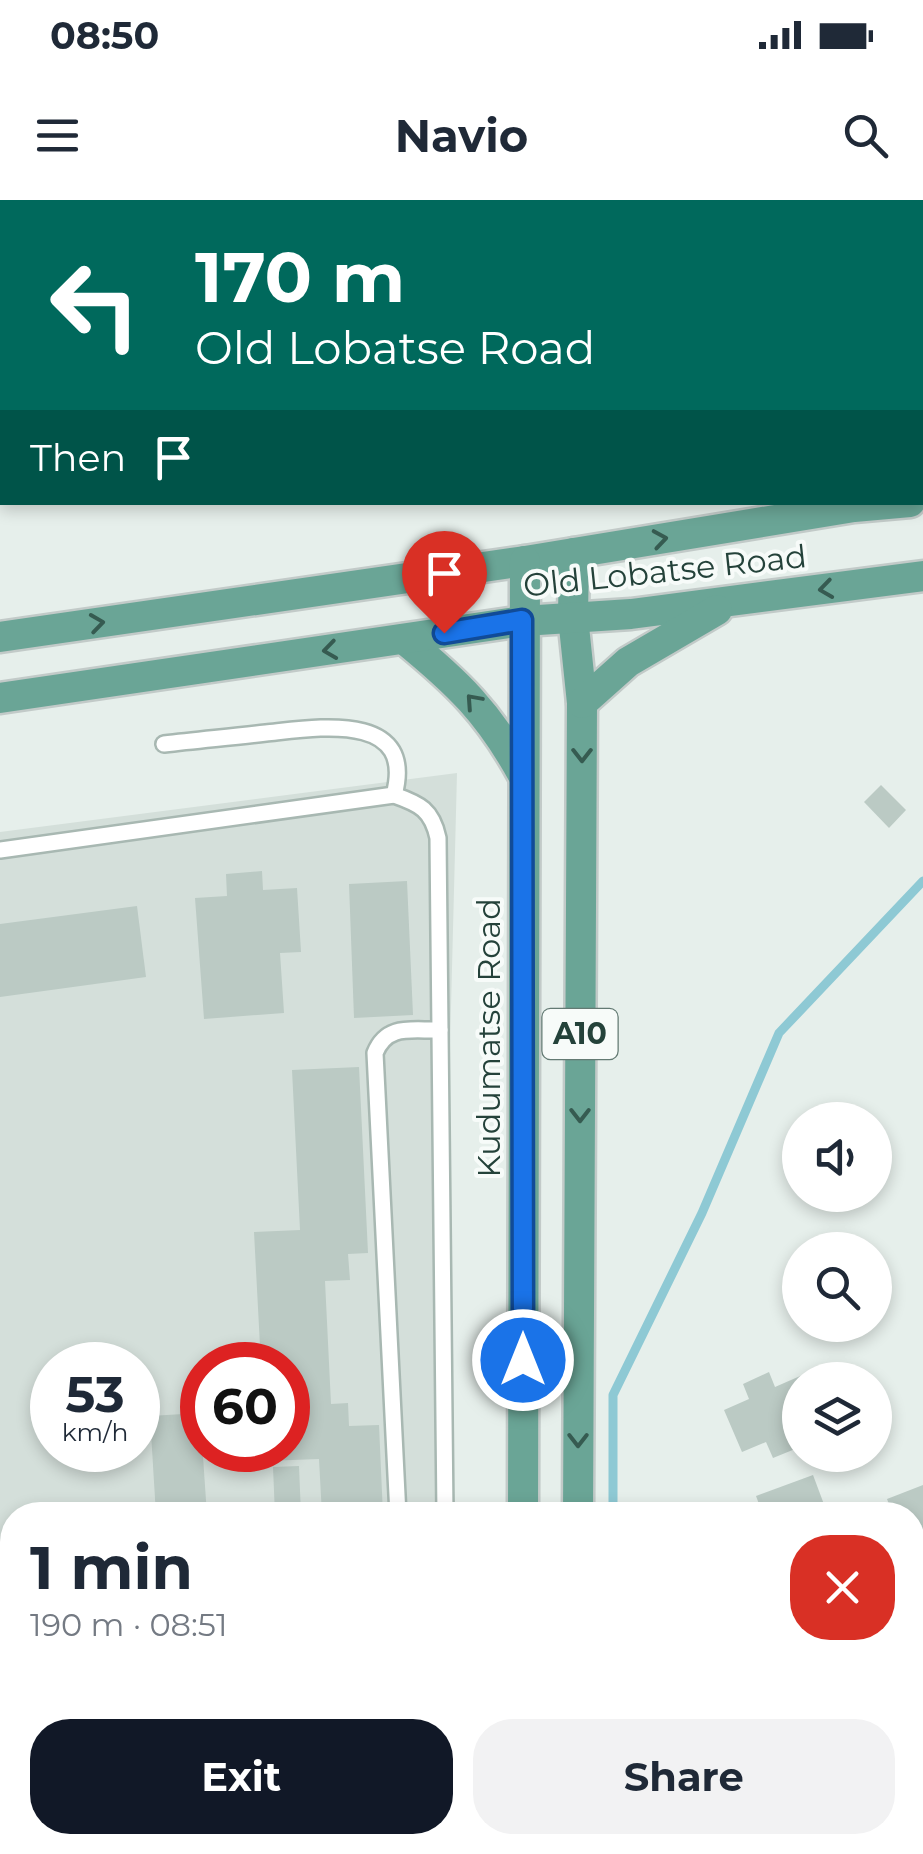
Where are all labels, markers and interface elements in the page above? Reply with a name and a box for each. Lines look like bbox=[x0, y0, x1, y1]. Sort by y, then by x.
text: 08:50 bbox=[50, 12, 159, 59]
icon: menu bbox=[30, 108, 85, 163]
text: Navio bbox=[395, 108, 528, 163]
icon: search bbox=[838, 108, 893, 163]
text: 170 m bbox=[195, 234, 405, 320]
icon: left bbox=[30, 240, 160, 370]
text: Old Lobatse Road bbox=[195, 320, 595, 375]
icon: arrive bbox=[146, 430, 201, 485]
text: Then bbox=[30, 434, 126, 481]
one-way arrow bbox=[652, 529, 669, 550]
pin bbox=[402, 531, 487, 634]
street label: Old Lobatse Road bbox=[521, 536, 809, 605]
icon: arrive bbox=[417, 546, 472, 601]
one-way arrow bbox=[818, 578, 834, 599]
one-way arrow bbox=[88, 614, 105, 635]
one-way arrow bbox=[322, 638, 339, 659]
one-way arrow bbox=[467, 694, 485, 713]
one-way arrow bbox=[571, 748, 593, 764]
street label: Kudumatse Road bbox=[469, 898, 508, 1178]
road number: A10 bbox=[542, 1009, 618, 1059]
map controls bbox=[782, 1102, 892, 1472]
button: sound bbox=[782, 1102, 892, 1212]
one-way arrow bbox=[569, 1108, 591, 1124]
button: search bbox=[782, 1232, 892, 1342]
position arrow bbox=[471, 1308, 575, 1412]
speed limit sign: 60 bbox=[180, 1342, 310, 1472]
button: layers bbox=[782, 1362, 892, 1472]
text: 53 bbox=[65, 1364, 125, 1425]
text: km/h bbox=[62, 1417, 128, 1447]
one-way arrow bbox=[567, 1434, 589, 1449]
text: 1 min bbox=[30, 1531, 193, 1604]
button: close bbox=[790, 1535, 895, 1640]
text: 190 m · 08:51 bbox=[30, 1605, 227, 1644]
button: Exit bbox=[30, 1719, 453, 1834]
button: Share bbox=[473, 1719, 895, 1834]

